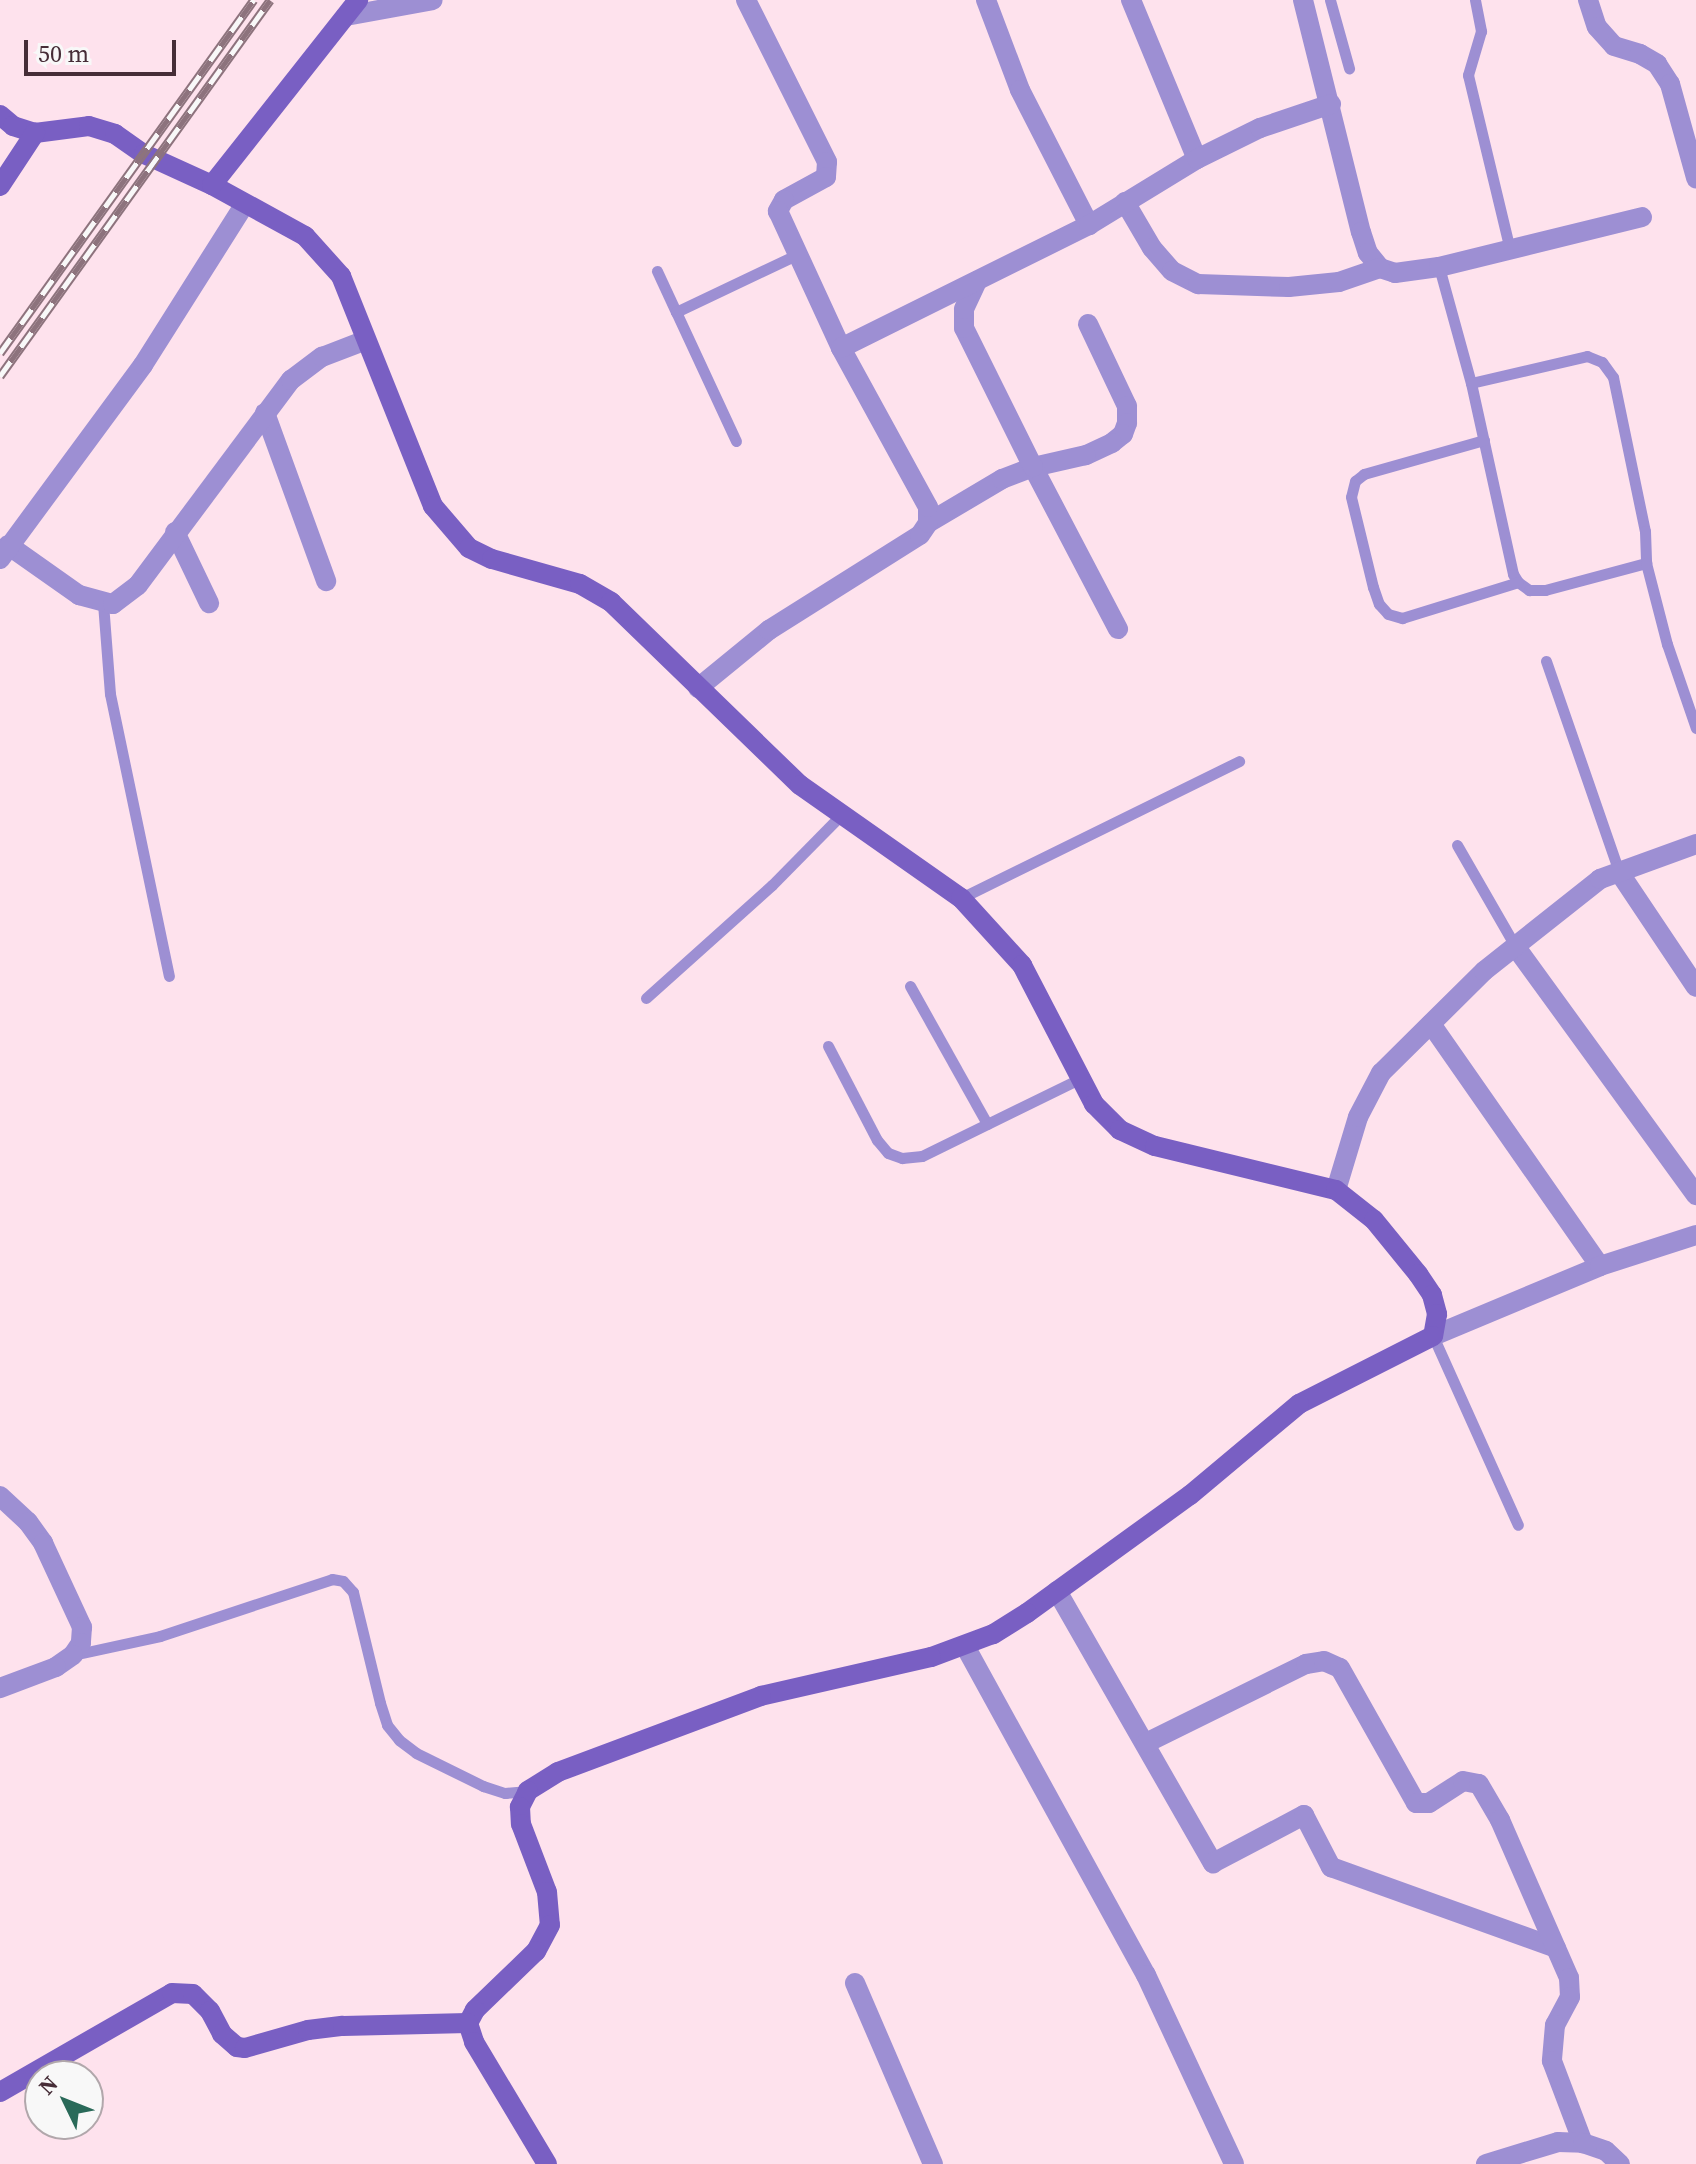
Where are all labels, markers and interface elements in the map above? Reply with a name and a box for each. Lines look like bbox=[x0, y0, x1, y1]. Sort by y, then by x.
scale bar bbox=[28, 24, 180, 74]
text: 50 m bbox=[38, 37, 89, 70]
north arrow bbox=[24, 2060, 104, 2140]
text: N bbox=[31, 2069, 64, 2101]

